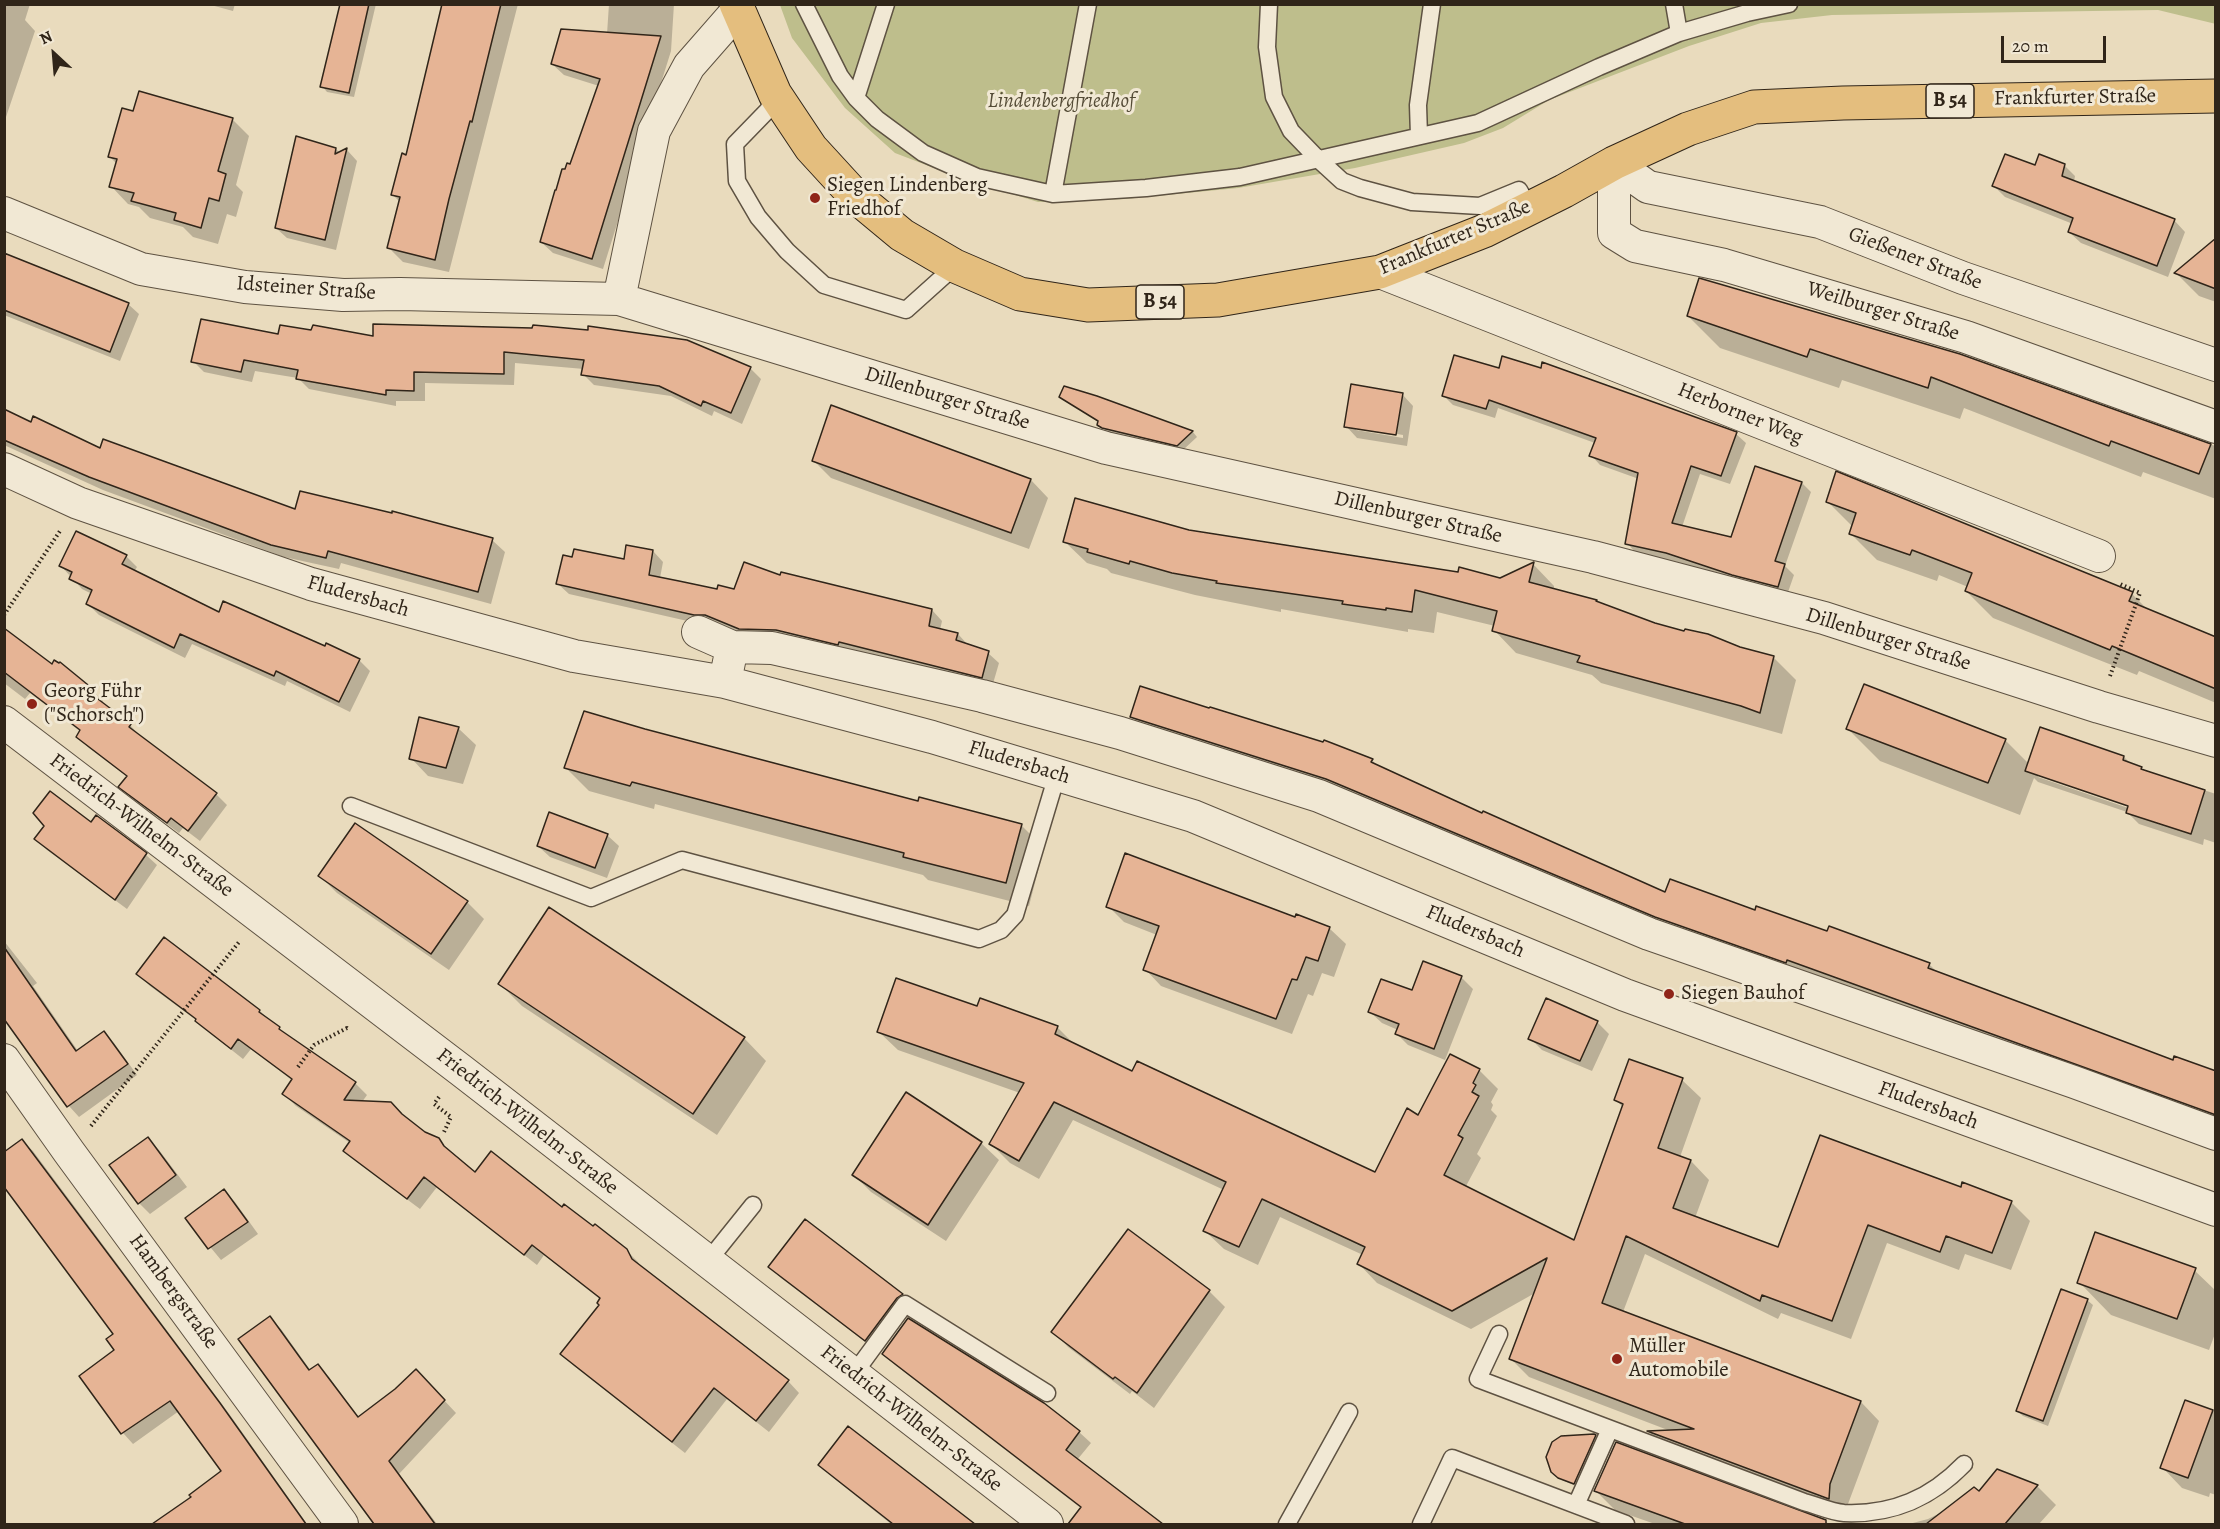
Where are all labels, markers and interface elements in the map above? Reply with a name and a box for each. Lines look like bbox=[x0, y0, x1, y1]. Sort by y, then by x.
north arrow bbox=[24, 24, 84, 84]
scale bar bbox=[2004, 24, 2109, 62]
text: N bbox=[36, 25, 56, 50]
text: 20 m bbox=[2012, 34, 2049, 58]
road number: B 54 bbox=[1926, 84, 1974, 118]
street label: Frankfurter Straße bbox=[1994, 84, 2156, 112]
park label: Lindenbergfriedhof bbox=[988, 89, 1134, 115]
place label: Siegen Lindenberg Friedhof bbox=[827, 173, 988, 223]
marker: Siegen Lindenberg Friedhof bbox=[808, 191, 822, 205]
street label: Frankfurter Straße bbox=[1375, 195, 1535, 281]
street label: Gießener Straße bbox=[1845, 222, 1985, 296]
street label: Idsteiner Straße bbox=[235, 272, 377, 306]
street label: Weilburger Straße bbox=[1804, 277, 1962, 347]
road number: B 54 bbox=[1136, 285, 1184, 319]
street label: Dillenburger Straße bbox=[861, 362, 1033, 436]
street label: Herborner Weg bbox=[1674, 377, 1806, 451]
street label: Dillenburger Straße bbox=[1332, 486, 1504, 550]
street label: Fludersbach bbox=[304, 570, 412, 624]
street label: Dillenburger Straße bbox=[1802, 603, 1974, 677]
place label: Georg Führ ("Schorsch") bbox=[44, 679, 144, 729]
marker: Georg Führ ("Schorsch") bbox=[25, 697, 39, 711]
street label: Fludersbach bbox=[965, 736, 1073, 790]
street label: Friedrich-Wilhelm-Straße bbox=[44, 749, 238, 903]
street label: Fludersbach bbox=[1422, 900, 1528, 964]
place label: Siegen Bauhof bbox=[1681, 981, 1805, 1007]
marker: Siegen Bauhof bbox=[1662, 987, 1676, 1001]
street label: Friedrich-Wilhelm-Straße bbox=[431, 1043, 623, 1201]
street label: Fludersbach bbox=[1874, 1076, 1982, 1136]
street label: Hambergstraße bbox=[123, 1230, 223, 1354]
place label: Müller Automobile bbox=[1629, 1334, 1729, 1384]
street label: Friedrich-Wilhelm-Straße bbox=[815, 1340, 1007, 1498]
marker: Müller Automobile bbox=[1610, 1352, 1624, 1366]

